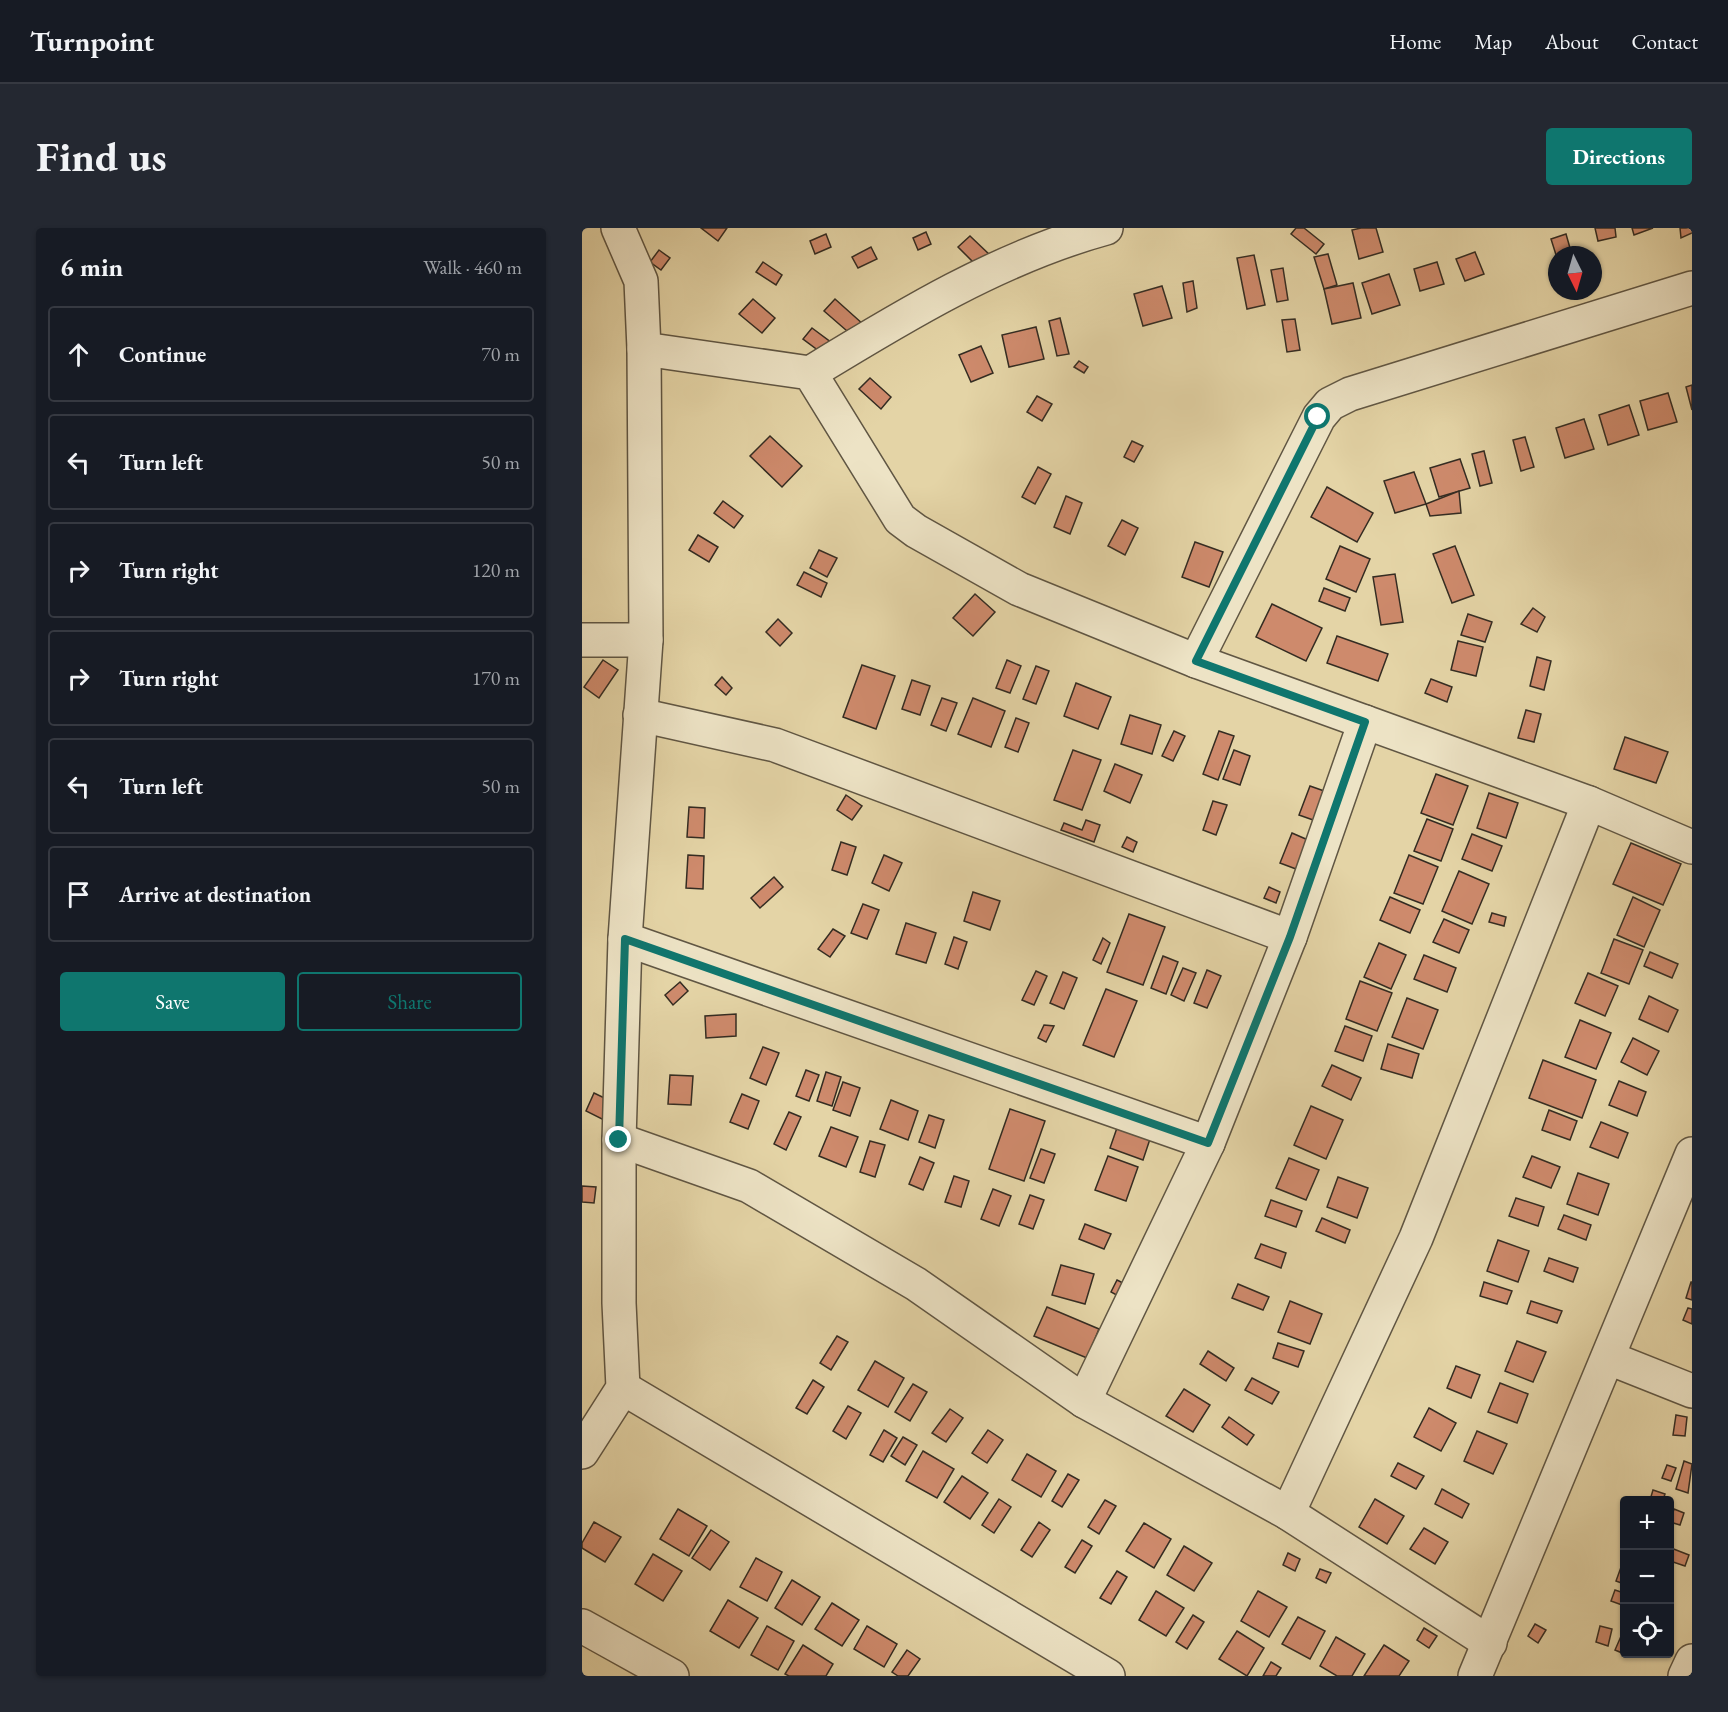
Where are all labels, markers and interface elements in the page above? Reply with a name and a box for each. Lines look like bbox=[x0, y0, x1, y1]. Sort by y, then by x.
text: Turnpoint bbox=[30, 23, 154, 59]
text: Home bbox=[1389, 28, 1441, 55]
text: Map bbox=[1474, 28, 1512, 55]
text: About bbox=[1545, 28, 1598, 55]
text: Contact bbox=[1631, 28, 1698, 55]
button: Directions bbox=[1546, 128, 1692, 185]
text: Find us bbox=[36, 129, 167, 184]
north arrow bbox=[1548, 246, 1602, 300]
text: 6 min bbox=[60, 250, 123, 284]
text: Walk · 460 m bbox=[423, 254, 522, 280]
icon: ahead bbox=[62, 338, 95, 371]
text: Continue bbox=[119, 340, 206, 369]
text: 70 m bbox=[481, 341, 520, 367]
route start bbox=[1304, 403, 1330, 429]
icon: left bbox=[62, 446, 95, 479]
text: Turn left bbox=[119, 448, 203, 477]
text: 50 m bbox=[481, 449, 520, 475]
icon: right bbox=[62, 554, 95, 587]
text: Turn right bbox=[119, 556, 218, 585]
text: 120 m bbox=[472, 557, 520, 583]
icon: right bbox=[62, 662, 95, 695]
text: Turn right bbox=[119, 664, 218, 693]
text: 170 m bbox=[472, 665, 520, 691]
icon: left bbox=[62, 770, 95, 803]
text: Turn left bbox=[119, 772, 203, 801]
text: 50 m bbox=[481, 773, 520, 799]
icon: arrive bbox=[62, 878, 95, 911]
text: Arrive at destination bbox=[119, 880, 311, 909]
button: Save bbox=[60, 972, 285, 1031]
button: Share bbox=[297, 972, 522, 1031]
route end bbox=[605, 1126, 631, 1152]
map controls bbox=[1620, 1496, 1674, 1658]
button: + bbox=[1620, 1496, 1674, 1550]
button: − bbox=[1620, 1550, 1674, 1604]
button: locate bbox=[1620, 1604, 1674, 1658]

